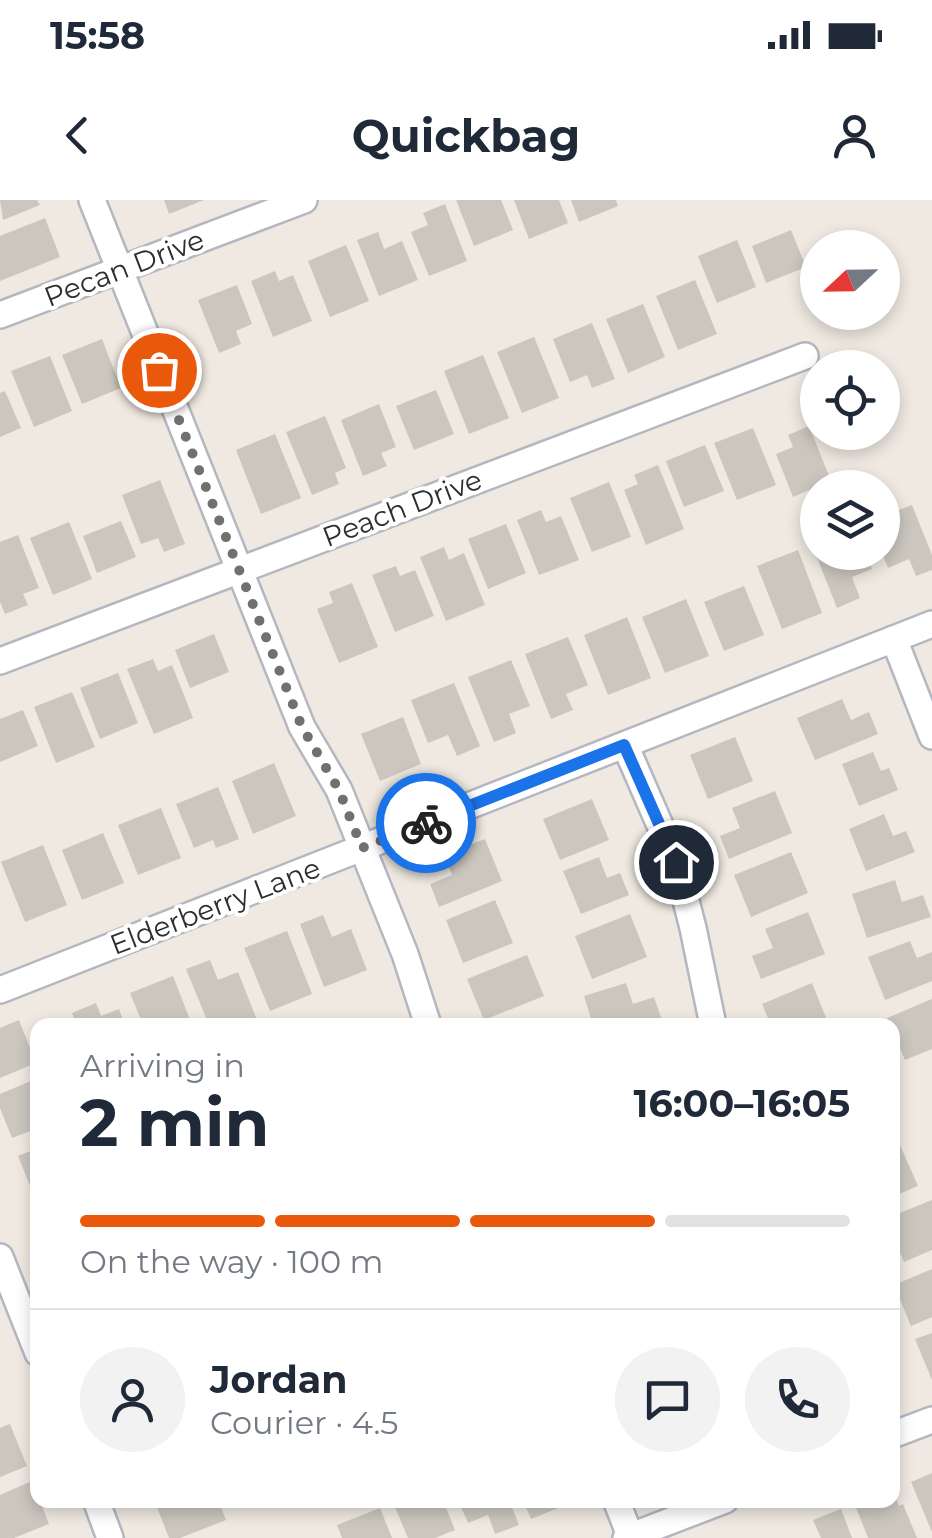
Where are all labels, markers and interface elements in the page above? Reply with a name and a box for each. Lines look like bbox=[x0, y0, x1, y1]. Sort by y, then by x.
text: 15:58 bbox=[50, 12, 145, 59]
icon: back bbox=[50, 108, 105, 163]
text: Quickbag bbox=[352, 108, 580, 163]
icon: person bbox=[827, 108, 882, 163]
street label: Pecan Drive bbox=[39, 222, 209, 314]
north arrow bbox=[800, 230, 900, 330]
map controls bbox=[800, 230, 900, 570]
pin bbox=[117, 328, 202, 413]
icon: bag bbox=[132, 343, 187, 398]
button: locate bbox=[800, 350, 900, 450]
street label: Peach Drive bbox=[318, 462, 486, 554]
button: layers bbox=[800, 470, 900, 570]
courier bbox=[376, 773, 476, 873]
icon: bike bbox=[399, 796, 454, 851]
pin bbox=[634, 820, 719, 905]
icon: home bbox=[649, 835, 704, 890]
street label: Elderberry Lane bbox=[105, 850, 325, 962]
text: Arriving in bbox=[80, 1046, 245, 1085]
text: 16:00–16:05 bbox=[634, 1080, 850, 1127]
text: 2 min bbox=[80, 1083, 269, 1162]
text: On the way · 100 m bbox=[80, 1242, 383, 1281]
button: person bbox=[80, 1347, 185, 1452]
button: chat bbox=[615, 1347, 720, 1452]
button: phone bbox=[745, 1347, 850, 1452]
text: Jordan bbox=[210, 1356, 348, 1403]
text: Courier · 4.5 bbox=[210, 1403, 398, 1442]

